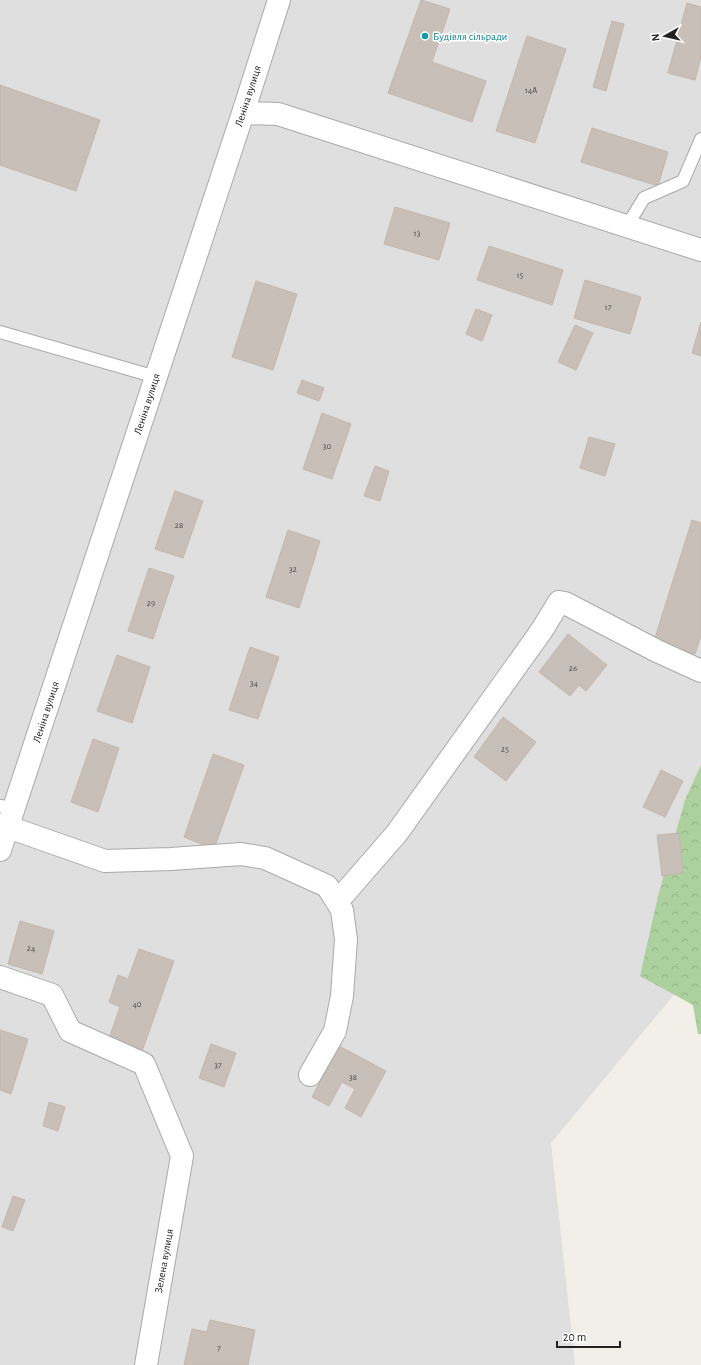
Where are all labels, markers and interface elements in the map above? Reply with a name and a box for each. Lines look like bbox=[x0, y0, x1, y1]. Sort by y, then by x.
north arrow bbox=[645, 16, 685, 56]
marker: Будівля сільради bbox=[420, 31, 430, 41]
place label: Будівля сільради bbox=[433, 31, 507, 42]
text: N bbox=[650, 33, 662, 42]
street label: Леніна вулиця bbox=[233, 64, 263, 128]
house number: 14А bbox=[525, 86, 538, 95]
house number: 13 bbox=[414, 229, 421, 238]
house number: 15 bbox=[517, 271, 524, 280]
house number: 17 bbox=[605, 303, 612, 312]
street label: Леніна вулиця bbox=[132, 372, 162, 436]
house number: 30 bbox=[323, 442, 331, 451]
house number: 28 bbox=[175, 521, 183, 530]
house number: 32 bbox=[289, 565, 297, 574]
house number: 29 bbox=[147, 599, 155, 608]
house number: 26 bbox=[569, 664, 577, 673]
house number: 34 bbox=[250, 679, 259, 688]
street label: Леніна вулиця bbox=[31, 680, 61, 744]
house number: 25 bbox=[501, 745, 509, 754]
house number: 24 bbox=[27, 944, 36, 953]
house number: 40 bbox=[132, 1000, 142, 1009]
house number: 37 bbox=[214, 1061, 222, 1070]
house number: 38 bbox=[349, 1073, 357, 1082]
street label: Зелена вулиця bbox=[153, 1228, 175, 1294]
scale bar bbox=[557, 1323, 620, 1349]
text: 20 m bbox=[563, 1331, 586, 1343]
house number: 7 bbox=[217, 1344, 221, 1353]

